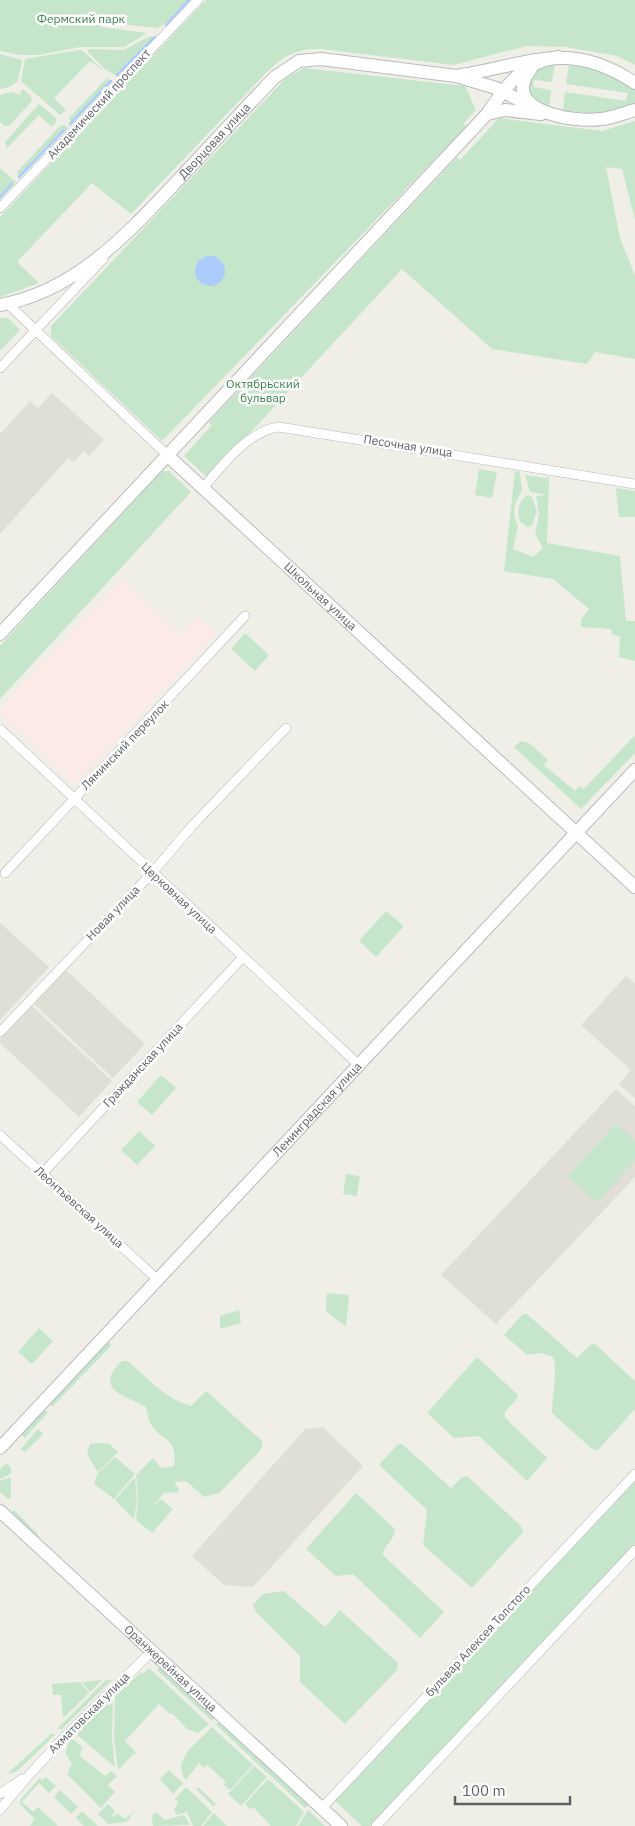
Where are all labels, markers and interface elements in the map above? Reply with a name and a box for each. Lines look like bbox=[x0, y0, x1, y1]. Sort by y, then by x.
park label: Фермский парк bbox=[37, 11, 126, 26]
street label: Академический проспект bbox=[44, 45, 154, 162]
street label: Дворцовая улица bbox=[175, 99, 254, 182]
park label: Октябрьский бульвар bbox=[226, 376, 300, 405]
street label: Песочная улица bbox=[362, 431, 454, 460]
street label: Школьная улица bbox=[281, 559, 361, 634]
street label: Ляминский переулок bbox=[78, 696, 172, 793]
street label: Церковная улица bbox=[138, 859, 221, 937]
street label: Новая улица bbox=[83, 882, 143, 943]
street label: Гражданская улица bbox=[100, 1019, 186, 1110]
street label: Ленинградская улица bbox=[269, 1058, 365, 1159]
street label: Леонтьевская улица bbox=[32, 1163, 128, 1251]
street label: бульвар Алексея Толстого bbox=[422, 1581, 534, 1700]
street label: Оранжерейная улица bbox=[121, 1621, 221, 1715]
street label: Ахматовская улица bbox=[45, 1668, 133, 1756]
scale bar bbox=[455, 1774, 570, 1806]
text: 100 m bbox=[462, 1781, 506, 1800]

